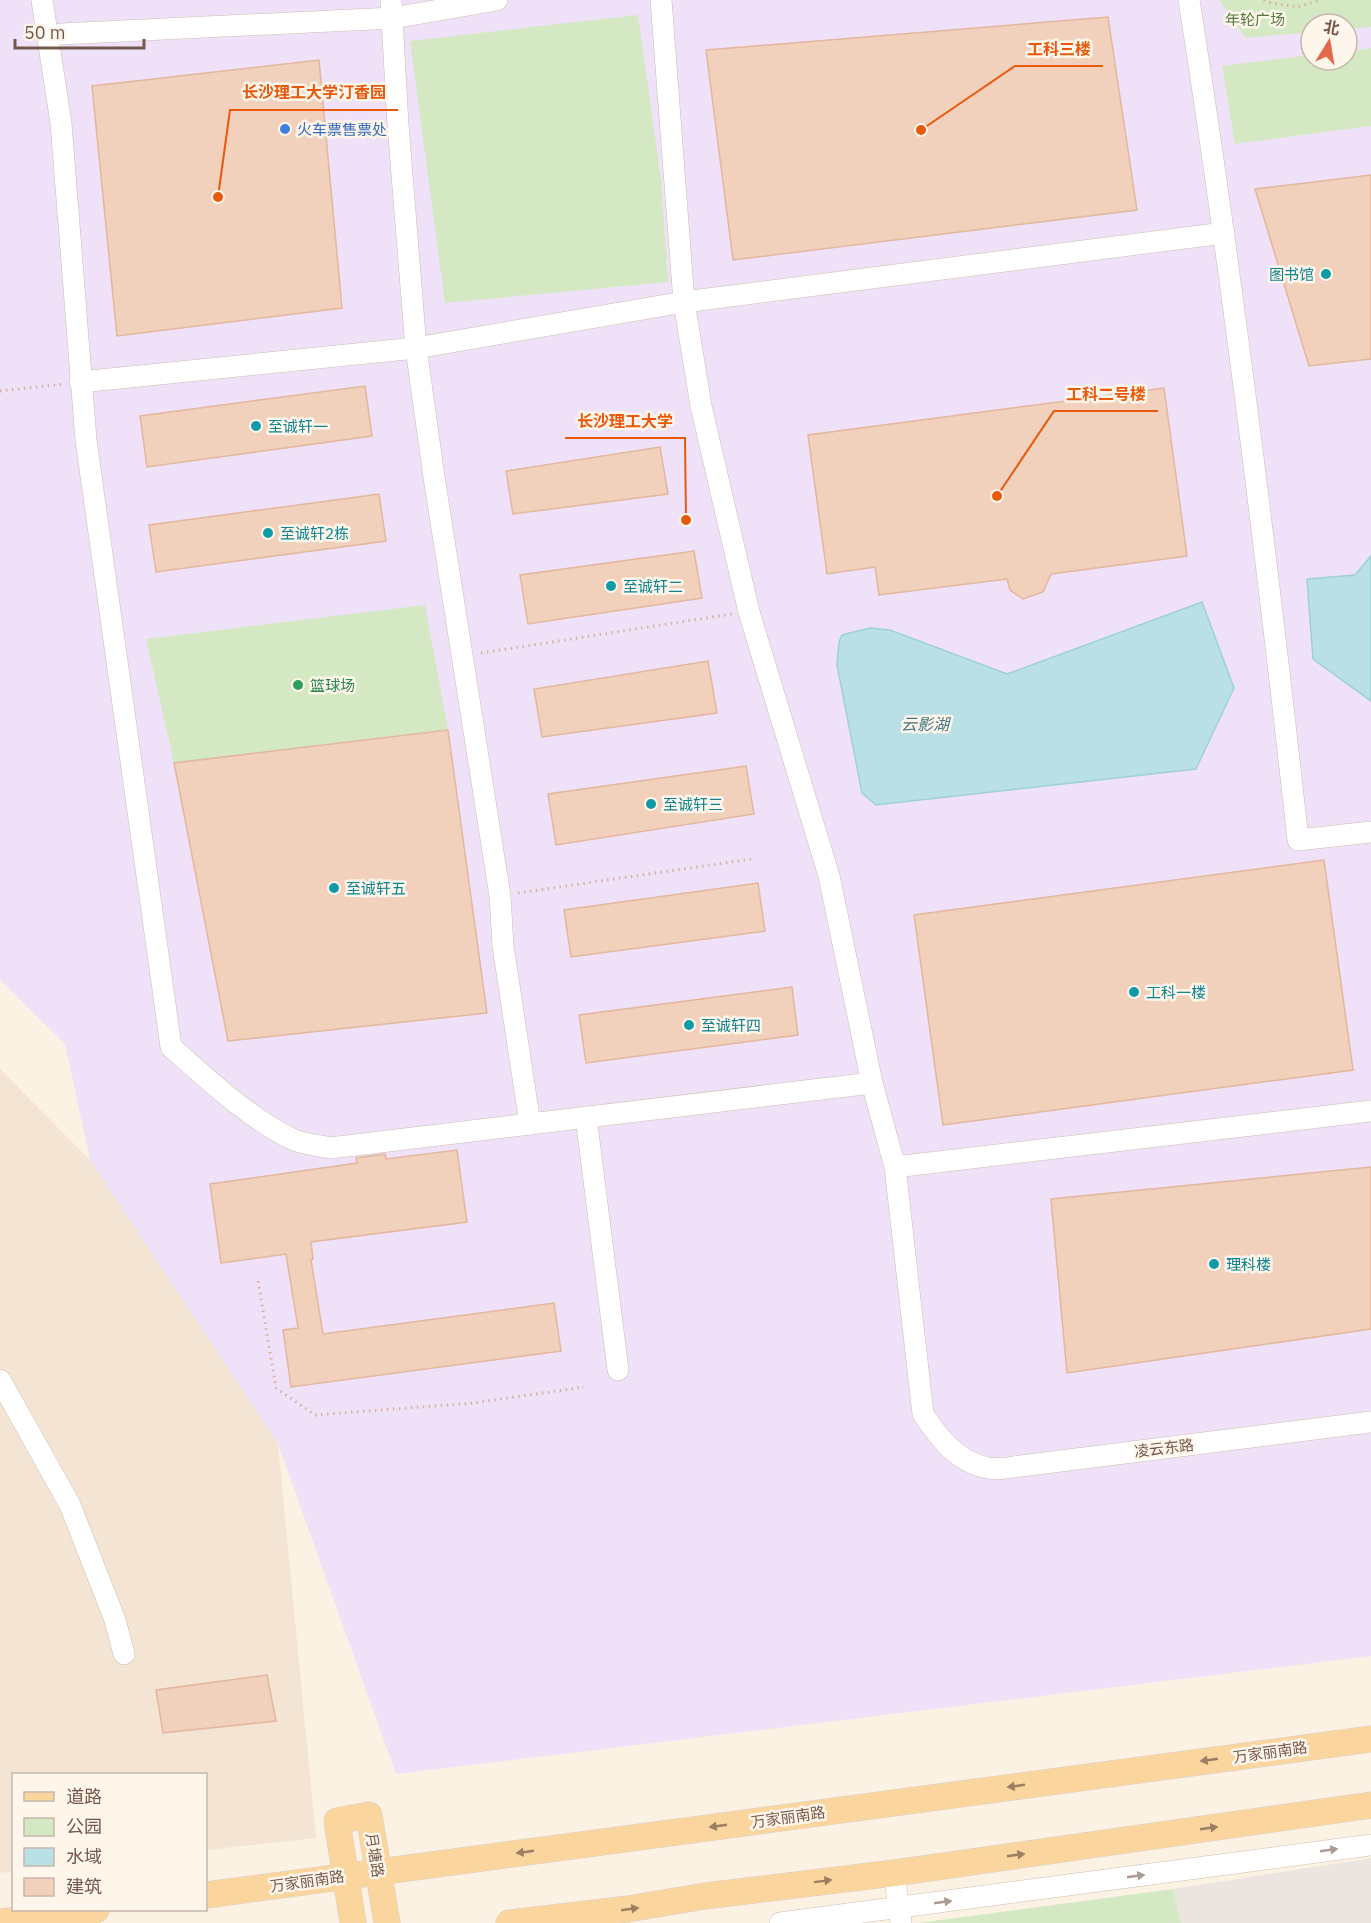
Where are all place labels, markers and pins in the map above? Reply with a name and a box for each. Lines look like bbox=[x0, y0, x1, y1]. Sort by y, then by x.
callout: 工科三楼 bbox=[1015, 32, 1103, 66]
callout: 长沙理工大学汀香园 bbox=[230, 76, 398, 110]
place label: 火车票售票处 bbox=[297, 120, 387, 139]
marker: 火车票售票处 bbox=[278, 122, 292, 136]
place label: 图书馆 bbox=[1269, 265, 1314, 284]
marker: 图书馆 bbox=[1319, 267, 1333, 281]
callout: 工科二号楼 bbox=[1054, 377, 1158, 411]
callout: 长沙理工大学 bbox=[565, 404, 685, 438]
place label: 至诚轩一 bbox=[268, 417, 328, 436]
marker: 至诚轩一 bbox=[249, 419, 263, 433]
place label: 至诚轩2栋 bbox=[280, 524, 349, 543]
marker: 至诚轩2栋 bbox=[261, 526, 275, 540]
place label: 至诚轩二 bbox=[623, 577, 683, 596]
marker: 至诚轩二 bbox=[604, 579, 618, 593]
place label: 篮球场 bbox=[310, 676, 355, 695]
marker: 篮球场 bbox=[291, 678, 305, 692]
place label: 至诚轩三 bbox=[663, 795, 723, 814]
marker: 至诚轩三 bbox=[644, 797, 658, 811]
place label: 至诚轩五 bbox=[346, 879, 406, 898]
marker: 至诚轩五 bbox=[327, 881, 341, 895]
place label: 工科一楼 bbox=[1146, 983, 1206, 1002]
marker: 工科一楼 bbox=[1127, 985, 1141, 999]
place label: 至诚轩四 bbox=[701, 1016, 761, 1035]
marker: 至诚轩四 bbox=[682, 1018, 696, 1032]
place label: 理科楼 bbox=[1226, 1255, 1271, 1274]
marker: 理科楼 bbox=[1207, 1257, 1221, 1271]

